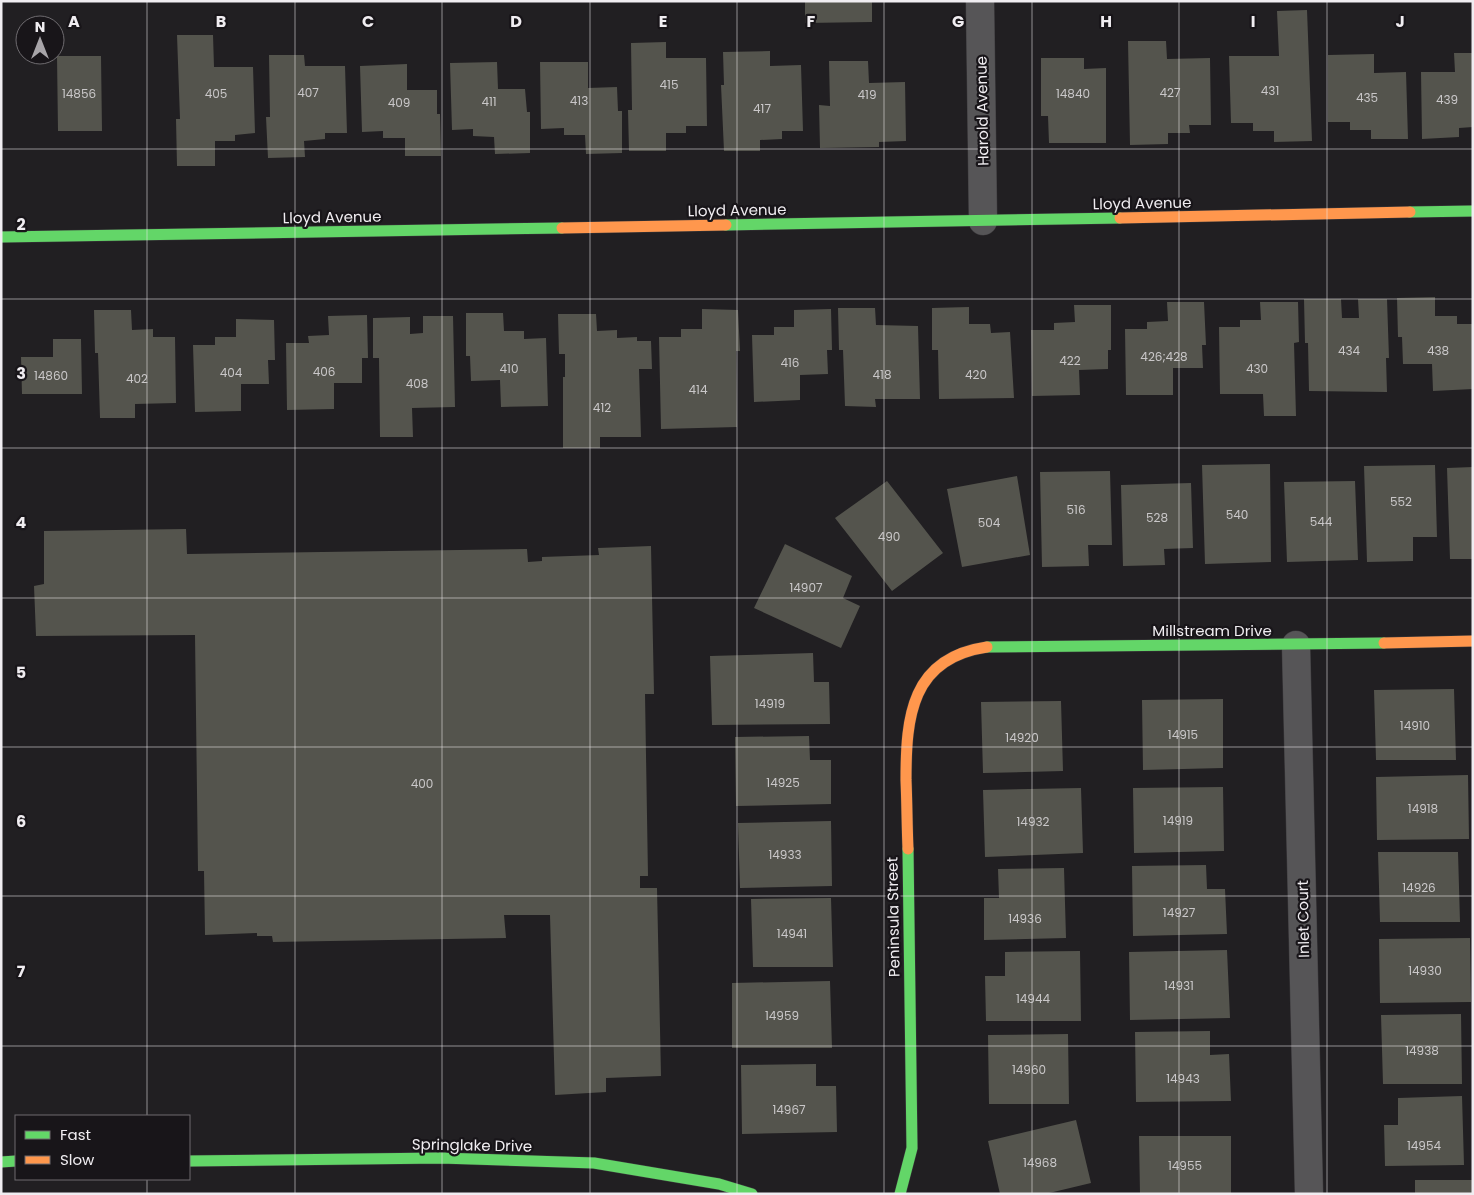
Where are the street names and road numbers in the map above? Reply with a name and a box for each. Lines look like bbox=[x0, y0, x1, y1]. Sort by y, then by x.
street label: Harold Avenue bbox=[971, 56, 993, 166]
street label: Lloyd Avenue bbox=[1092, 192, 1192, 214]
street label: Lloyd Avenue bbox=[687, 199, 787, 221]
street label: Lloyd Avenue bbox=[282, 206, 382, 228]
street label: Millstream Drive bbox=[1152, 620, 1272, 641]
street label: Peninsula Street bbox=[881, 857, 905, 977]
street label: Inlet Court bbox=[1292, 880, 1314, 958]
street label: Springlake Drive bbox=[412, 1133, 532, 1157]

